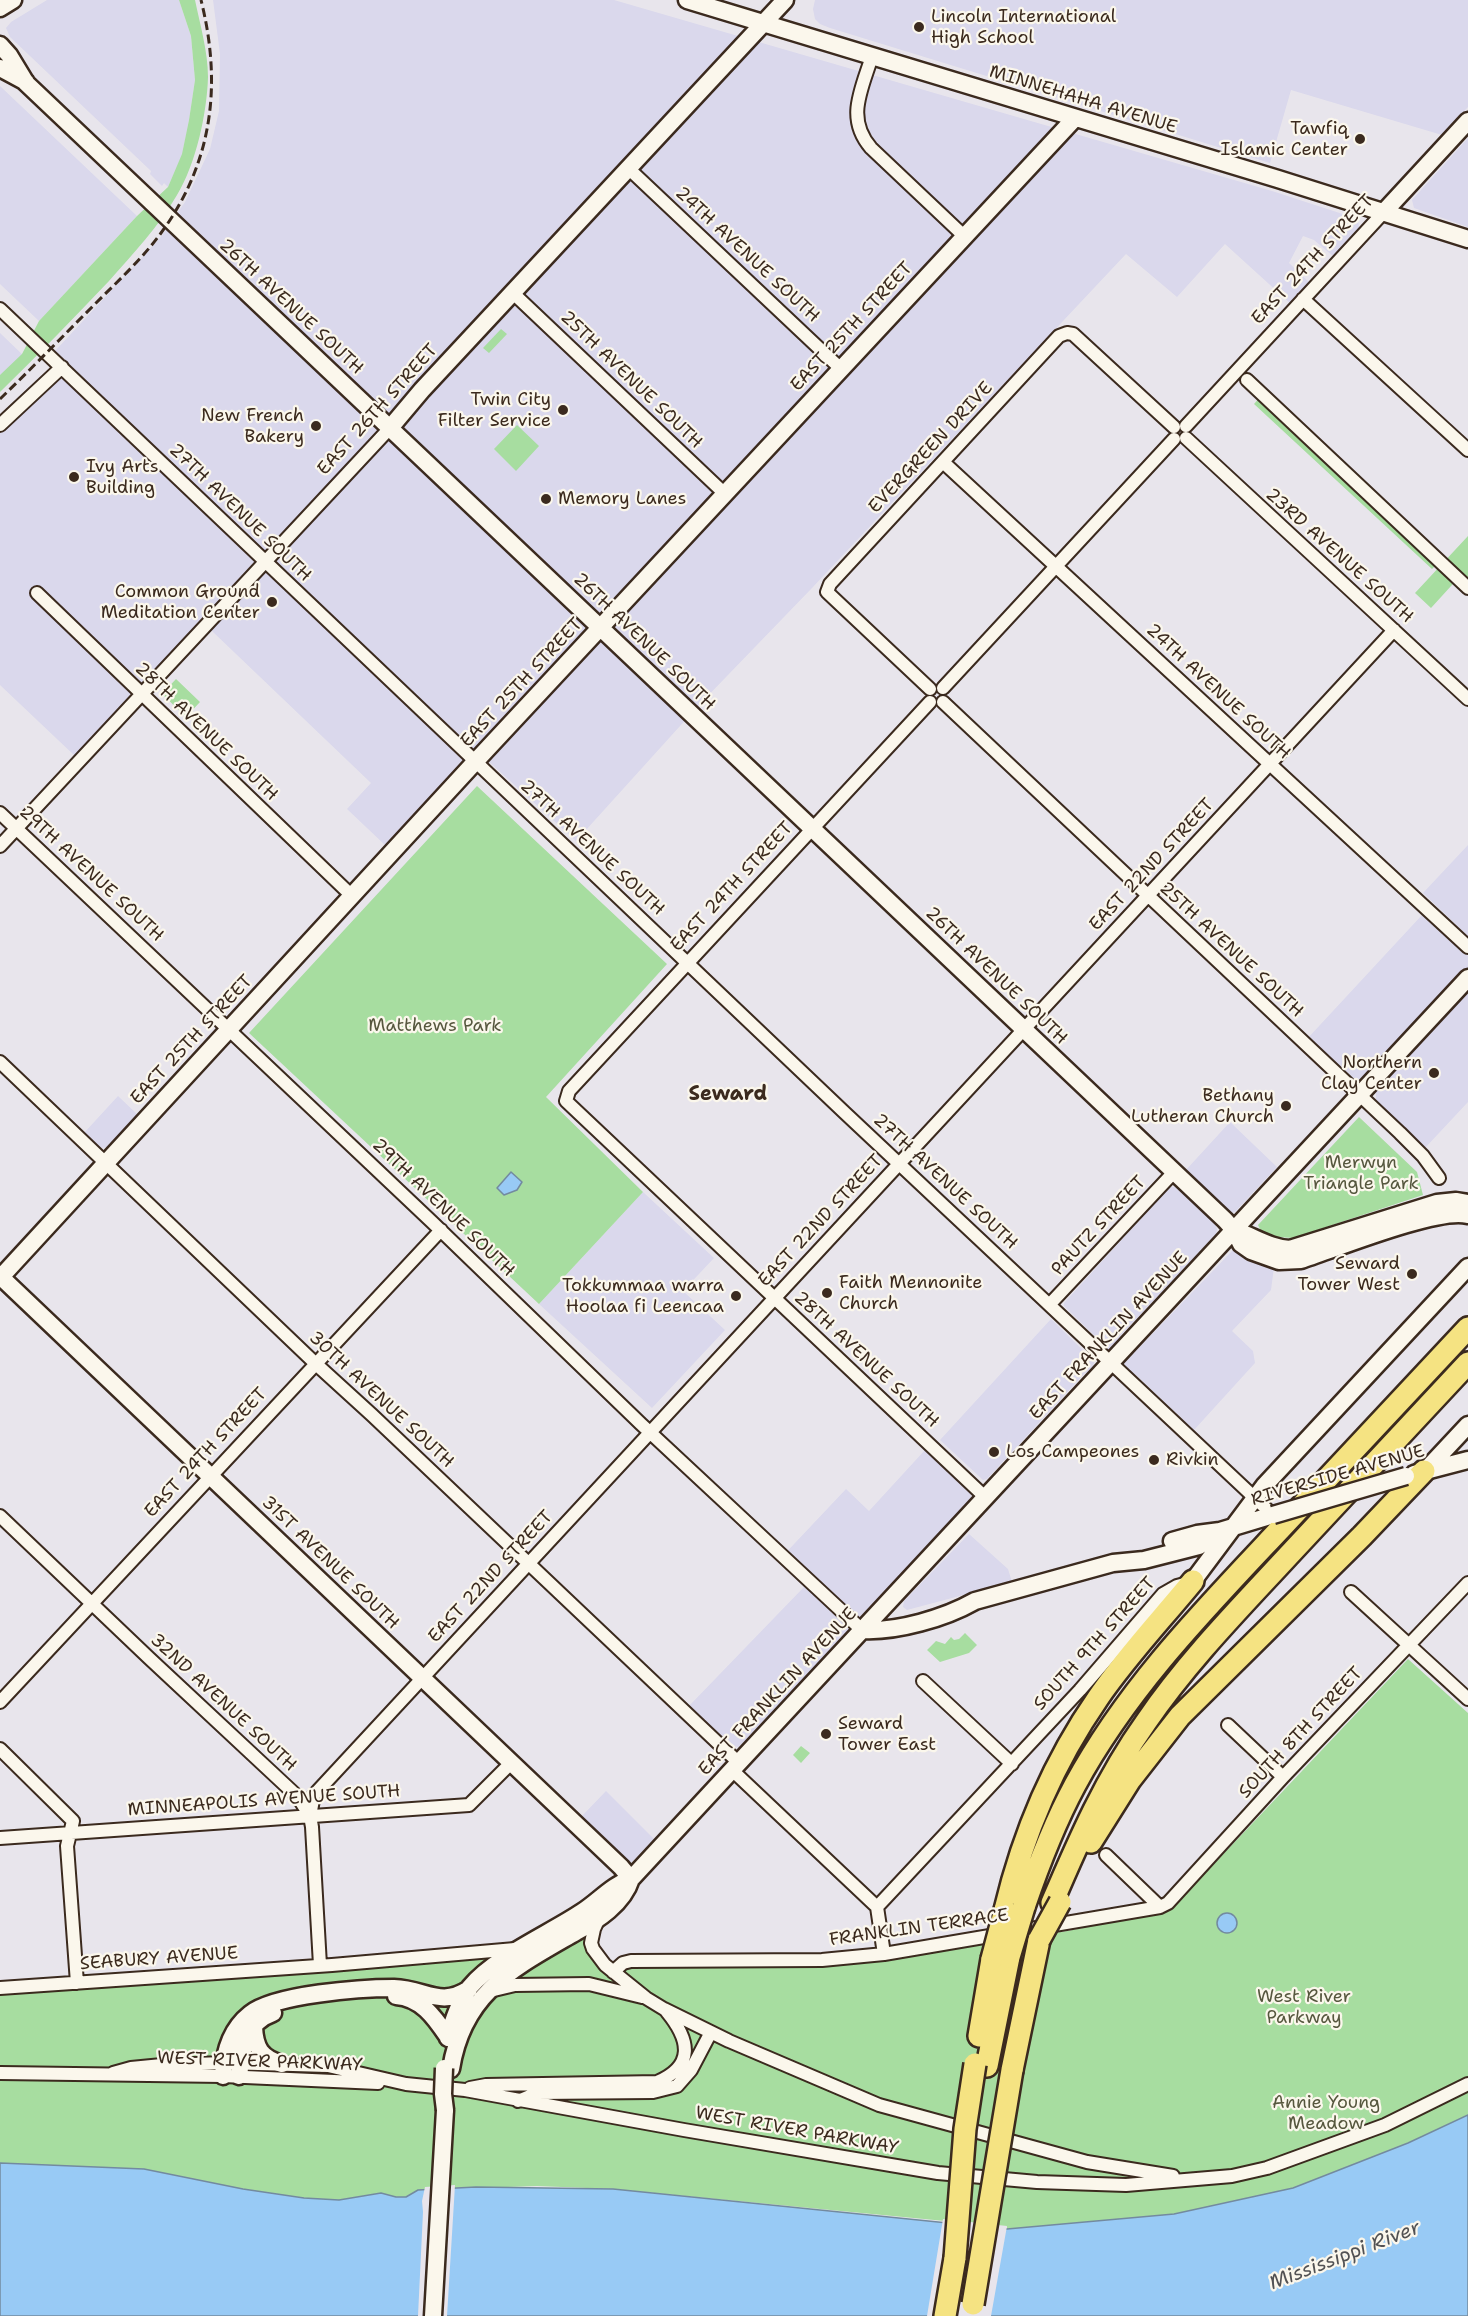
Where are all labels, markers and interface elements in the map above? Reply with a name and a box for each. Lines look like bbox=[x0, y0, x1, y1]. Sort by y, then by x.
place label: Lincoln International High School bbox=[931, 6, 1116, 48]
marker: Lincoln International High School bbox=[912, 20, 926, 34]
street label: MINNEHAHA AVENUE bbox=[986, 61, 1180, 139]
place label: Tawfiq Islamic Center bbox=[1221, 118, 1348, 160]
marker: Tawfiq Islamic Center bbox=[1353, 132, 1367, 146]
street label: 24TH AVENUE SOUTH bbox=[670, 183, 824, 327]
street label: EAST 24TH STREET bbox=[1247, 191, 1379, 329]
street label: 26TH AVENUE SOUTH bbox=[214, 235, 368, 379]
street label: EAST 25TH STREET bbox=[786, 258, 918, 396]
street label: 25TH AVENUE SOUTH bbox=[555, 307, 707, 453]
street label: EAST 26TH STREET bbox=[313, 340, 443, 480]
street label: EVERGREEN DRIVE bbox=[864, 378, 998, 518]
place label: Twin City Filter Service bbox=[438, 389, 551, 432]
marker: Twin City Filter Service bbox=[556, 403, 570, 417]
place label: New French Bakery bbox=[201, 405, 304, 448]
marker: New French Bakery bbox=[309, 419, 323, 433]
street label: 27TH AVENUE SOUTH bbox=[164, 439, 316, 587]
place label: Ivy Arts Building bbox=[86, 456, 159, 498]
marker: Ivy Arts Building bbox=[67, 470, 81, 484]
street label: 23RD AVENUE SOUTH bbox=[1261, 484, 1417, 628]
place label: Memory Lanes bbox=[558, 488, 686, 510]
marker: Memory Lanes bbox=[539, 492, 553, 506]
street label: 26TH AVENUE SOUTH bbox=[568, 569, 720, 715]
place label: Common Ground Meditation Center bbox=[101, 581, 260, 624]
marker: Common Ground Meditation Center bbox=[265, 595, 279, 609]
street label: EAST 25TH STREET bbox=[456, 614, 588, 752]
street label: 24TH AVENUE SOUTH bbox=[1141, 620, 1295, 764]
street label: 28TH AVENUE SOUTH bbox=[130, 658, 282, 806]
street label: 27TH AVENUE SOUTH bbox=[515, 776, 669, 920]
street label: EAST 22ND STREET bbox=[1085, 794, 1219, 936]
street label: 29TH AVENUE SOUTH bbox=[14, 801, 168, 947]
street label: EAST 24TH STREET bbox=[666, 818, 798, 956]
street label: 25TH AVENUE SOUTH bbox=[1154, 878, 1308, 1022]
street label: 26TH AVENUE SOUTH bbox=[920, 903, 1072, 1049]
street label: EAST 25TH STREET bbox=[126, 971, 258, 1109]
park label: Matthews Park bbox=[368, 1015, 502, 1037]
place label: Northern Clay Center bbox=[1321, 1052, 1422, 1094]
marker: Northern Clay Center bbox=[1427, 1066, 1441, 1080]
district label: Seward bbox=[689, 1083, 767, 1107]
place label: Bethany Lutheran Church bbox=[1131, 1085, 1274, 1128]
marker: Bethany Lutheran Church bbox=[1279, 1099, 1293, 1113]
street label: 27TH AVENUE SOUTH bbox=[868, 1110, 1022, 1254]
street label: 29TH AVENUE SOUTH bbox=[367, 1134, 519, 1282]
street label: EAST 22ND STREET bbox=[754, 1150, 888, 1292]
park label: Merwyn Triangle Park bbox=[1303, 1152, 1419, 1194]
street label: PAUTZ STREET bbox=[1047, 1172, 1151, 1280]
street label: EAST FRANKLIN AVENUE bbox=[1025, 1247, 1193, 1425]
place label: Seward Tower West bbox=[1297, 1253, 1400, 1296]
marker: Seward Tower West bbox=[1405, 1267, 1419, 1281]
place label: Faith Mennonite Church bbox=[839, 1272, 983, 1314]
place label: Tokkummaa warra Hoolaa fi Leencaa bbox=[562, 1275, 724, 1318]
marker: Faith Mennonite Church bbox=[820, 1286, 834, 1300]
street label: 28TH AVENUE SOUTH bbox=[789, 1287, 943, 1433]
marker: Tokkummaa warra Hoolaa fi Leencaa bbox=[729, 1289, 743, 1303]
street label: 30TH AVENUE SOUTH bbox=[304, 1327, 458, 1473]
street label: EAST 24TH STREET bbox=[140, 1384, 272, 1522]
place label: Los Campeones bbox=[1006, 1441, 1139, 1463]
street label: RIVERSIDE AVENUE bbox=[1249, 1441, 1427, 1511]
marker: Los Campeones bbox=[987, 1445, 1001, 1459]
place label: Rivkin bbox=[1166, 1449, 1219, 1471]
marker: Rivkin bbox=[1147, 1453, 1161, 1467]
street label: 31ST AVENUE SOUTH bbox=[257, 1492, 403, 1634]
street label: EAST 22ND STREET bbox=[424, 1506, 558, 1648]
street label: SOUTH 9TH STREET bbox=[1030, 1573, 1160, 1715]
street label: EAST FRANKLIN AVENUE bbox=[694, 1603, 862, 1781]
street label: 32ND AVENUE SOUTH bbox=[145, 1629, 301, 1777]
street label: SOUTH 8TH STREET bbox=[1235, 1663, 1367, 1803]
place label: Seward Tower East bbox=[838, 1713, 936, 1756]
marker: Seward Tower East bbox=[819, 1727, 833, 1741]
street label: MINNEAPOLIS AVENUE SOUTH bbox=[127, 1781, 401, 1821]
street label: FRANKLIN TERRACE bbox=[828, 1905, 1010, 1951]
street label: SEABURY AVENUE bbox=[79, 1943, 239, 1975]
park label: West River Parkway bbox=[1257, 1986, 1351, 2028]
street label: WEST RIVER PARKWAY bbox=[157, 2048, 363, 2076]
park label: Annie Young Meadow bbox=[1272, 2092, 1380, 2134]
street label: WEST RIVER PARKWAY bbox=[694, 2102, 900, 2160]
water label: Mississippi River bbox=[1266, 2216, 1424, 2296]

